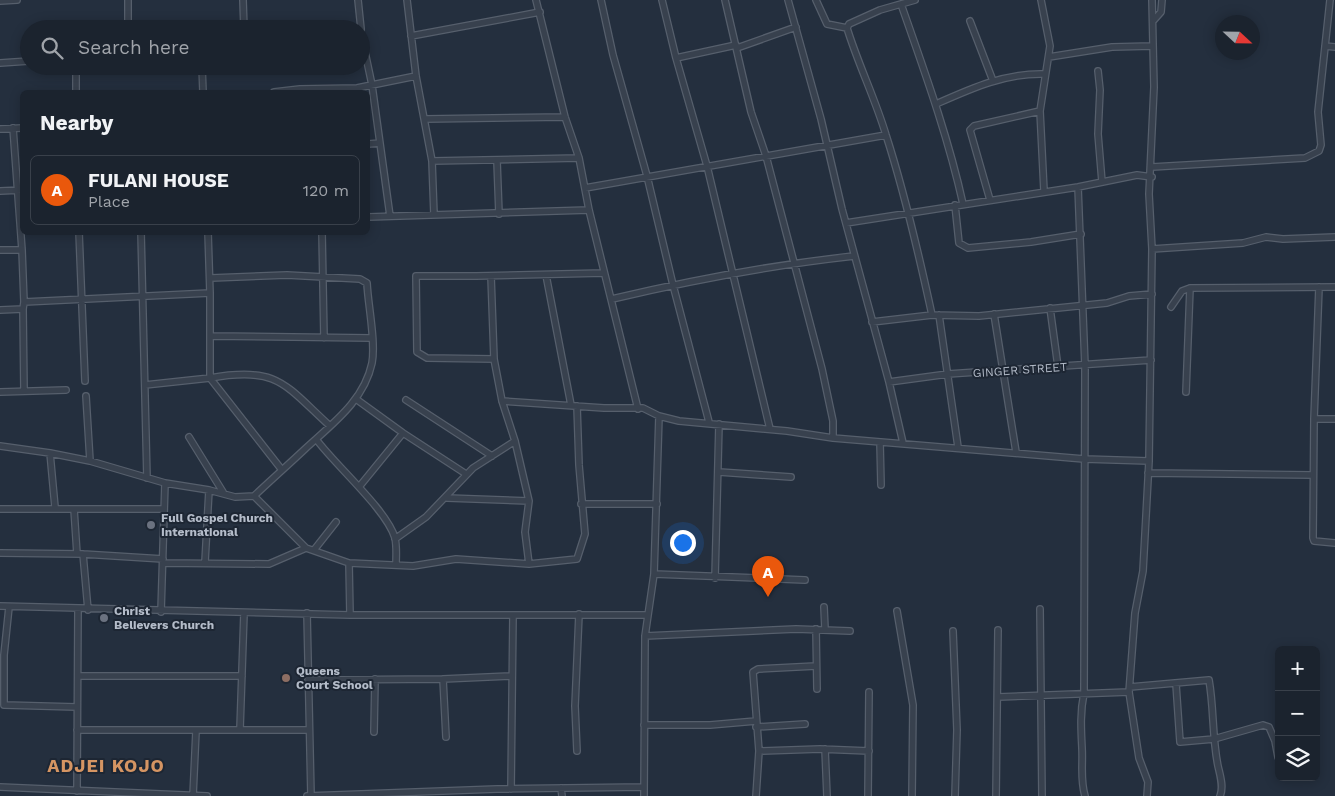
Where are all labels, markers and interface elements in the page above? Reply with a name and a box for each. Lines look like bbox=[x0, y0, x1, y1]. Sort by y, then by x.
north arrow bbox=[1215, 15, 1260, 60]
search box bbox=[20, 20, 370, 75]
icon: search bbox=[38, 34, 66, 62]
text: Search here bbox=[78, 36, 189, 59]
text: Nearby bbox=[40, 110, 113, 135]
text: FULANI HOUSE bbox=[88, 169, 229, 192]
text: A bbox=[52, 181, 62, 200]
text: 120 m bbox=[303, 181, 349, 200]
text: Place bbox=[88, 192, 130, 211]
street label: GINGER STREET bbox=[972, 360, 1068, 380]
place label: Full Gospel Church International bbox=[161, 511, 273, 539]
marker: Full Gospel Church International bbox=[145, 519, 157, 531]
your location bbox=[670, 530, 696, 556]
pin: A bbox=[752, 556, 784, 597]
place label: Christ Believers Church bbox=[114, 604, 214, 632]
marker: Christ Believers Church bbox=[98, 612, 110, 624]
map controls bbox=[1275, 646, 1320, 781]
button: + bbox=[1275, 646, 1320, 691]
place label: Queens Court School bbox=[296, 664, 373, 692]
marker: Queens Court School bbox=[280, 672, 292, 684]
button: − bbox=[1275, 691, 1320, 736]
button: layers bbox=[1275, 736, 1320, 781]
district label: ADJEI KOJO bbox=[47, 755, 165, 776]

